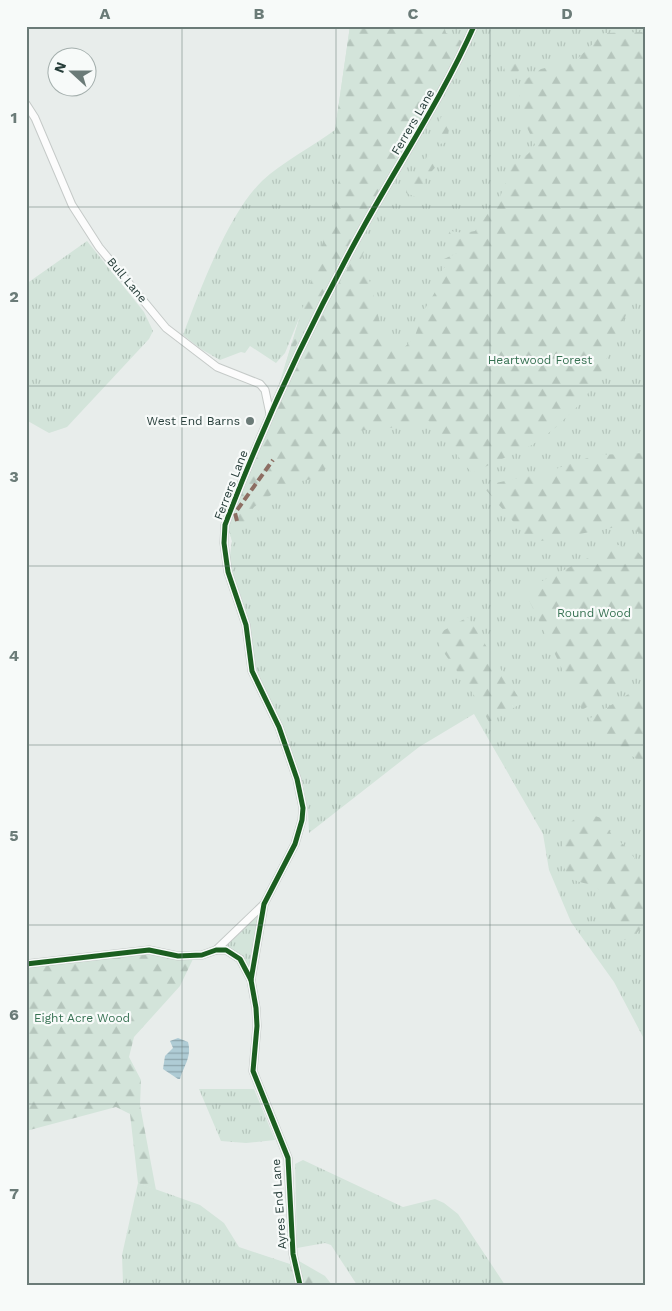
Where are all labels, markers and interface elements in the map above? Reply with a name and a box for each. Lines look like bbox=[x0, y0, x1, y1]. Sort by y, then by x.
text: A bbox=[100, 4, 111, 23]
text: B bbox=[254, 4, 265, 23]
text: C bbox=[408, 4, 419, 23]
text: D bbox=[561, 4, 573, 23]
north arrow bbox=[48, 48, 98, 98]
text: N bbox=[51, 60, 69, 75]
street label: Ferrers Lane bbox=[389, 87, 437, 157]
text: 1 bbox=[11, 108, 17, 127]
street label: Bull Lane bbox=[104, 255, 150, 305]
text: 2 bbox=[9, 287, 19, 306]
park label: Heartwood Forest bbox=[488, 353, 592, 367]
place label: West End Barns bbox=[147, 414, 240, 428]
marker: West End Barns bbox=[244, 415, 256, 427]
street label: Ferrers Lane bbox=[211, 448, 251, 522]
text: 3 bbox=[9, 467, 19, 486]
park label: Round Wood bbox=[557, 606, 631, 620]
text: 4 bbox=[9, 646, 19, 665]
text: 5 bbox=[9, 826, 19, 845]
text: 6 bbox=[9, 1005, 19, 1024]
park label: Eight Acre Wood bbox=[34, 1011, 130, 1025]
street label: Ayres End Lane bbox=[269, 1158, 289, 1250]
text: 7 bbox=[9, 1184, 19, 1203]

